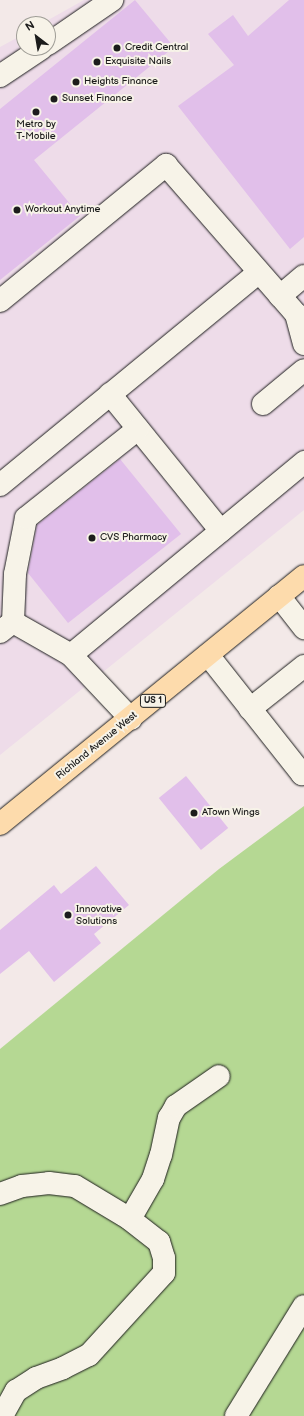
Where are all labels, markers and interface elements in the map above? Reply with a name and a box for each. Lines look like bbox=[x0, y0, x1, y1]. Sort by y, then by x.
north arrow bbox=[16, 16, 56, 56]
text: N bbox=[23, 18, 37, 34]
place label: Credit Central bbox=[125, 42, 188, 54]
marker: Credit Central bbox=[112, 43, 122, 53]
place label: Exquisite Nails bbox=[105, 56, 171, 68]
marker: Exquisite Nails bbox=[92, 57, 102, 67]
place label: Heights Finance bbox=[84, 76, 158, 88]
marker: Heights Finance bbox=[71, 77, 81, 87]
place label: Sunset Finance bbox=[62, 93, 132, 105]
marker: Sunset Finance bbox=[49, 94, 59, 104]
marker: Metro by T-Mobile bbox=[31, 107, 41, 117]
place label: Metro by T-Mobile bbox=[16, 118, 56, 142]
place label: Workout Anytime bbox=[25, 204, 100, 216]
marker: Workout Anytime bbox=[12, 205, 22, 215]
place label: CVS Pharmacy bbox=[100, 532, 167, 544]
marker: CVS Pharmacy bbox=[87, 533, 97, 543]
road number: US 1 bbox=[139, 694, 167, 708]
street label: Richland Avenue West bbox=[54, 710, 140, 782]
place label: ATown Wings bbox=[202, 807, 260, 819]
marker: ATown Wings bbox=[189, 808, 199, 818]
place label: Innovative Solutions bbox=[76, 903, 122, 926]
marker: Innovative Solutions bbox=[63, 910, 73, 920]

